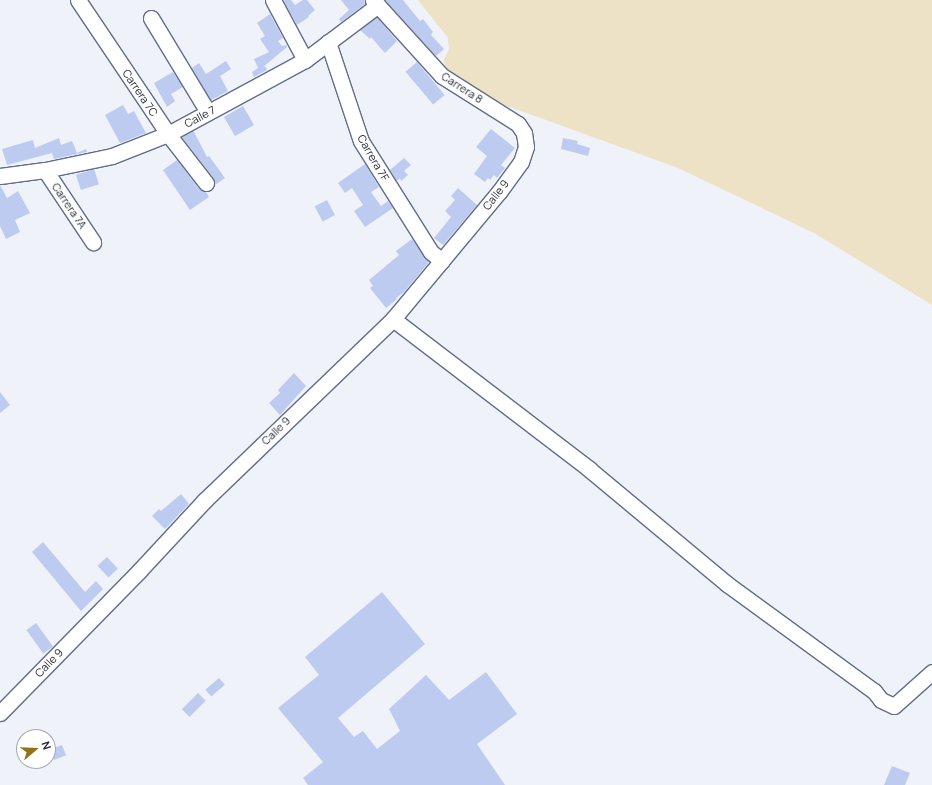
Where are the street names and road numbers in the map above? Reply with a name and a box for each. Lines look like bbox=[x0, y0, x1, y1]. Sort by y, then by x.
street label: Carrera 7C bbox=[120, 67, 160, 119]
street label: Carrera 8 bbox=[439, 70, 485, 106]
street label: Calle 7 bbox=[182, 103, 218, 131]
street label: Carrera 7F bbox=[354, 132, 392, 184]
street label: Calle 9 bbox=[480, 177, 512, 213]
street label: Carrera 7A bbox=[49, 181, 89, 231]
street label: Calle 9 bbox=[259, 414, 293, 448]
street label: Calle 9 bbox=[32, 646, 66, 680]

